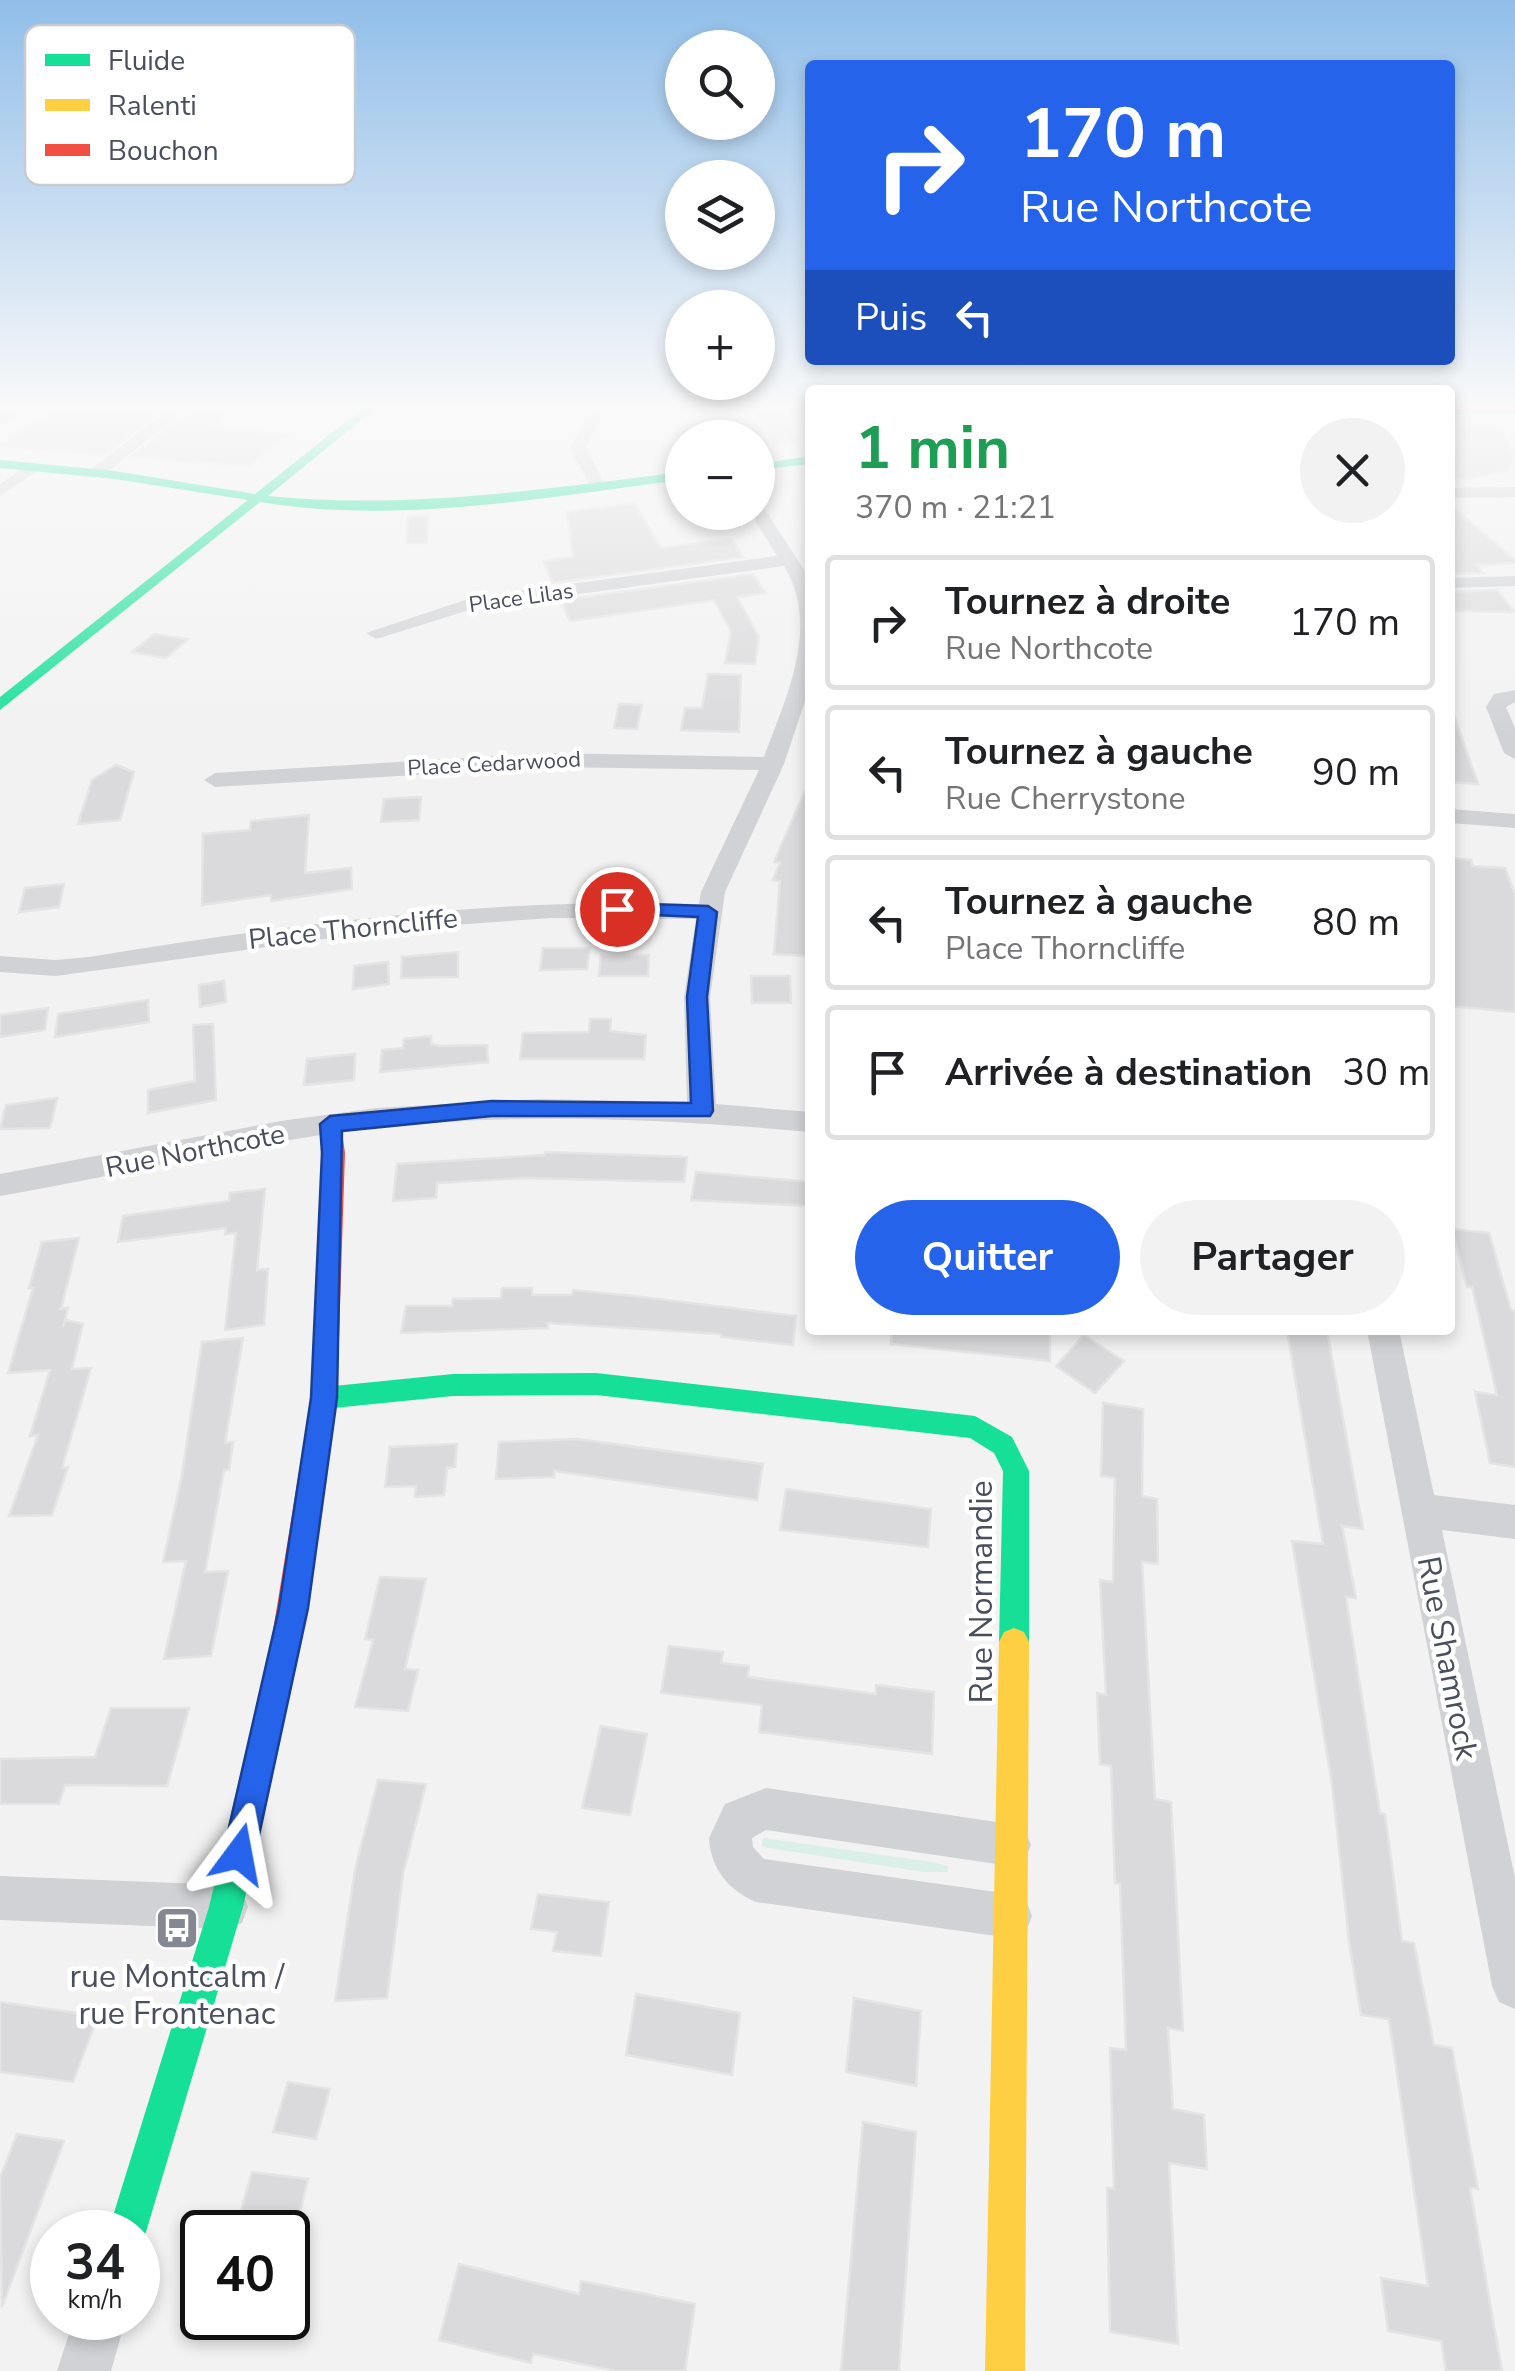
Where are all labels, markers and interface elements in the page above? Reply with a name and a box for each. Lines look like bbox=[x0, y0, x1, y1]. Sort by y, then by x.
legend bbox=[25, 25, 355, 185]
map controls bbox=[665, 30, 775, 530]
button: search bbox=[665, 30, 775, 140]
text: Fluide bbox=[108, 42, 185, 80]
text: 170 m bbox=[1020, 86, 1226, 182]
text: Ralenti bbox=[108, 87, 197, 125]
icon: right bbox=[855, 100, 985, 230]
text: Bouchon bbox=[108, 132, 219, 170]
button: layers bbox=[665, 160, 775, 270]
text: Rue Northcote bbox=[1020, 177, 1312, 238]
button: + bbox=[665, 290, 775, 400]
icon: left bbox=[947, 290, 1002, 345]
text: Puis bbox=[855, 292, 927, 343]
text: 1 min bbox=[855, 407, 1010, 489]
button: close bbox=[1300, 418, 1405, 523]
button: − bbox=[665, 420, 775, 530]
text: 370 m · 21:21 bbox=[855, 486, 1056, 529]
street label: Place Lilas bbox=[467, 576, 575, 620]
text: Tournez à droite bbox=[945, 576, 1230, 627]
icon: right bbox=[860, 595, 915, 650]
text: 170 m bbox=[1289, 597, 1400, 648]
text: Rue Northcote bbox=[945, 627, 1153, 670]
text: Tournez à gauche bbox=[945, 726, 1253, 777]
street label: Place Cedarwood bbox=[406, 744, 582, 784]
icon: left bbox=[860, 745, 915, 800]
text: 90 m bbox=[1312, 747, 1400, 798]
text: Rue Cherrystone bbox=[945, 777, 1186, 820]
pin bbox=[575, 867, 660, 952]
text: Tournez à gauche bbox=[945, 876, 1253, 927]
icon: arrive bbox=[590, 882, 645, 937]
icon: left bbox=[860, 895, 915, 950]
text: 80 m bbox=[1312, 897, 1400, 948]
street label: Place Thorncliffe bbox=[247, 899, 460, 959]
text: Place Thorncliffe bbox=[945, 927, 1185, 970]
icon: arrive bbox=[860, 1045, 915, 1100]
text: Arrivée à destination bbox=[945, 1047, 1312, 1098]
text: 30 m bbox=[1342, 1047, 1430, 1098]
street label: Rue Northcote bbox=[102, 1115, 288, 1187]
button: Quitter bbox=[855, 1200, 1120, 1315]
button: Partager bbox=[1140, 1200, 1405, 1315]
street label: Rue Normandie bbox=[960, 1480, 1003, 1704]
street label: Rue Shamrock bbox=[1407, 1553, 1489, 1765]
position arrow bbox=[187, 1802, 291, 1906]
bus stop icon: rue Montcalm / rue Frontenac bbox=[154, 1905, 200, 1951]
place label: rue Montcalm / rue Frontenac bbox=[70, 1955, 285, 2035]
speed limit sign: 40 bbox=[180, 2210, 310, 2340]
text: 34 bbox=[65, 2228, 125, 2297]
text: km/h bbox=[67, 2283, 123, 2317]

